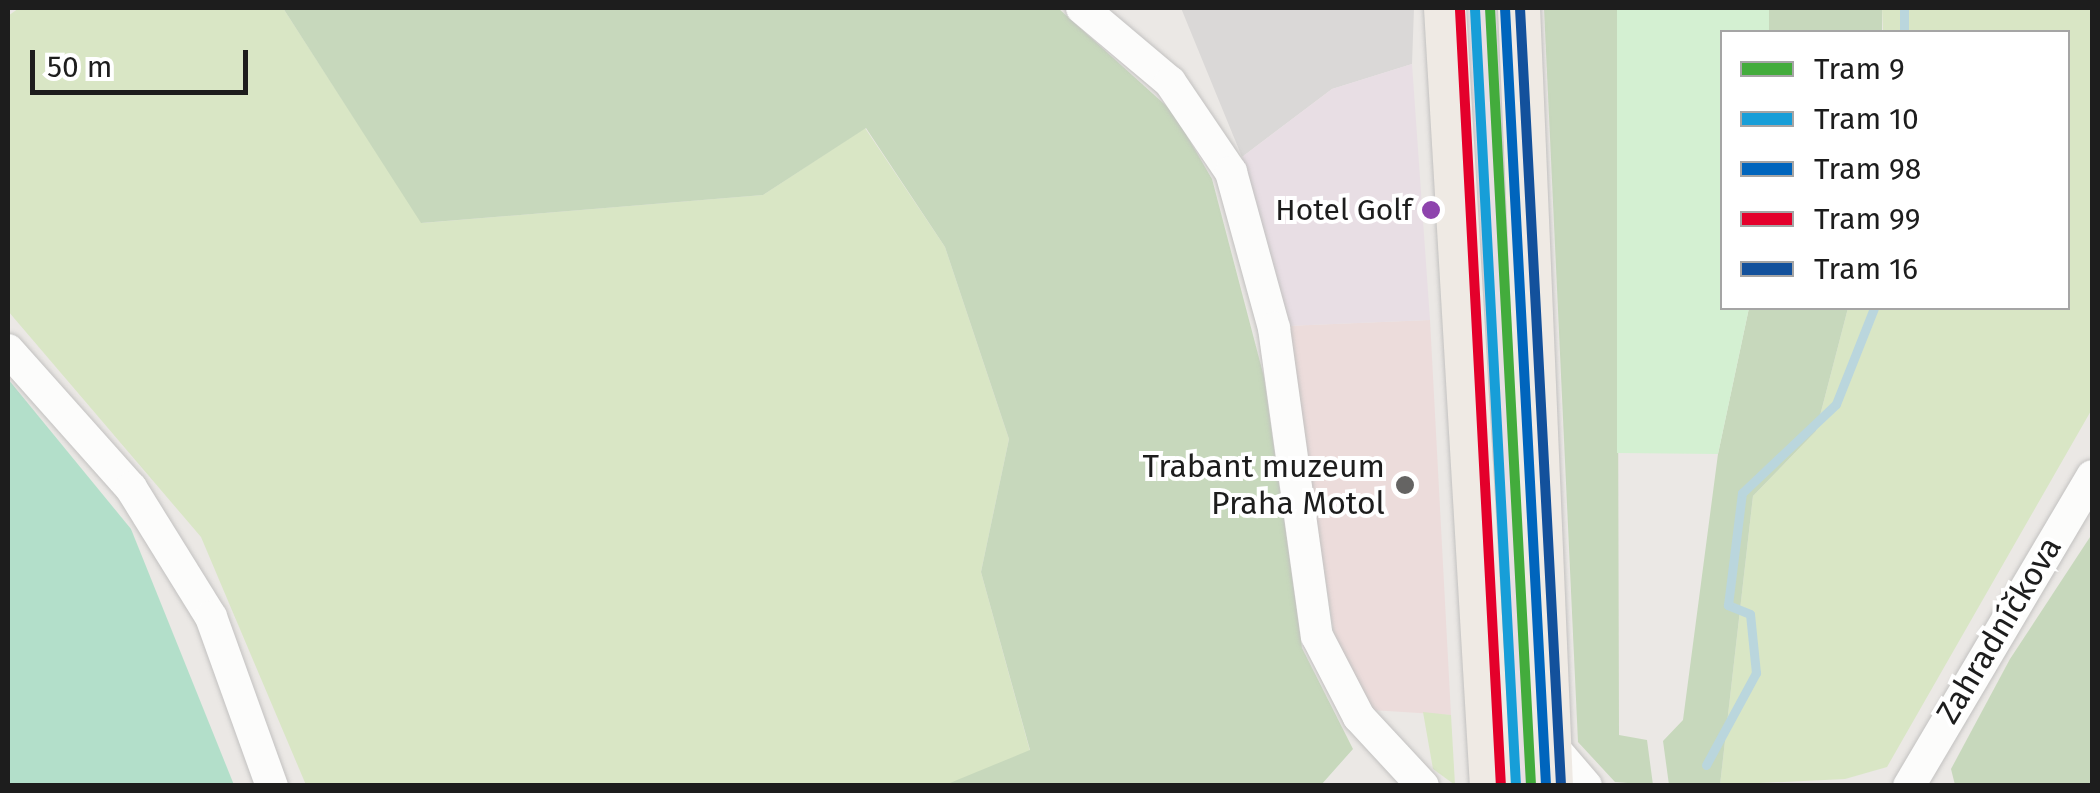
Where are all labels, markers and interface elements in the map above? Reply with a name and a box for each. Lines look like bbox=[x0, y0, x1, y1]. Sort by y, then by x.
scale bar bbox=[35, 30, 252, 92]
legend bbox=[1720, 30, 2070, 310]
text: 50 m bbox=[47, 49, 112, 85]
text: Tram 9 bbox=[1814, 51, 1905, 87]
text: Tram 10 bbox=[1814, 101, 1919, 137]
text: Tram 98 bbox=[1814, 151, 1921, 187]
place label: Hotel Golf bbox=[1275, 192, 1412, 228]
marker: Hotel Golf bbox=[1421, 200, 1441, 220]
text: Tram 99 bbox=[1814, 201, 1921, 237]
text: Tram 16 bbox=[1814, 251, 1918, 287]
place label: Trabant muzeum Praha Motol bbox=[1143, 448, 1385, 523]
marker: Trabant muzeum Praha Motol bbox=[1394, 474, 1416, 496]
street label: Zahradníčkova bbox=[1928, 530, 2070, 730]

